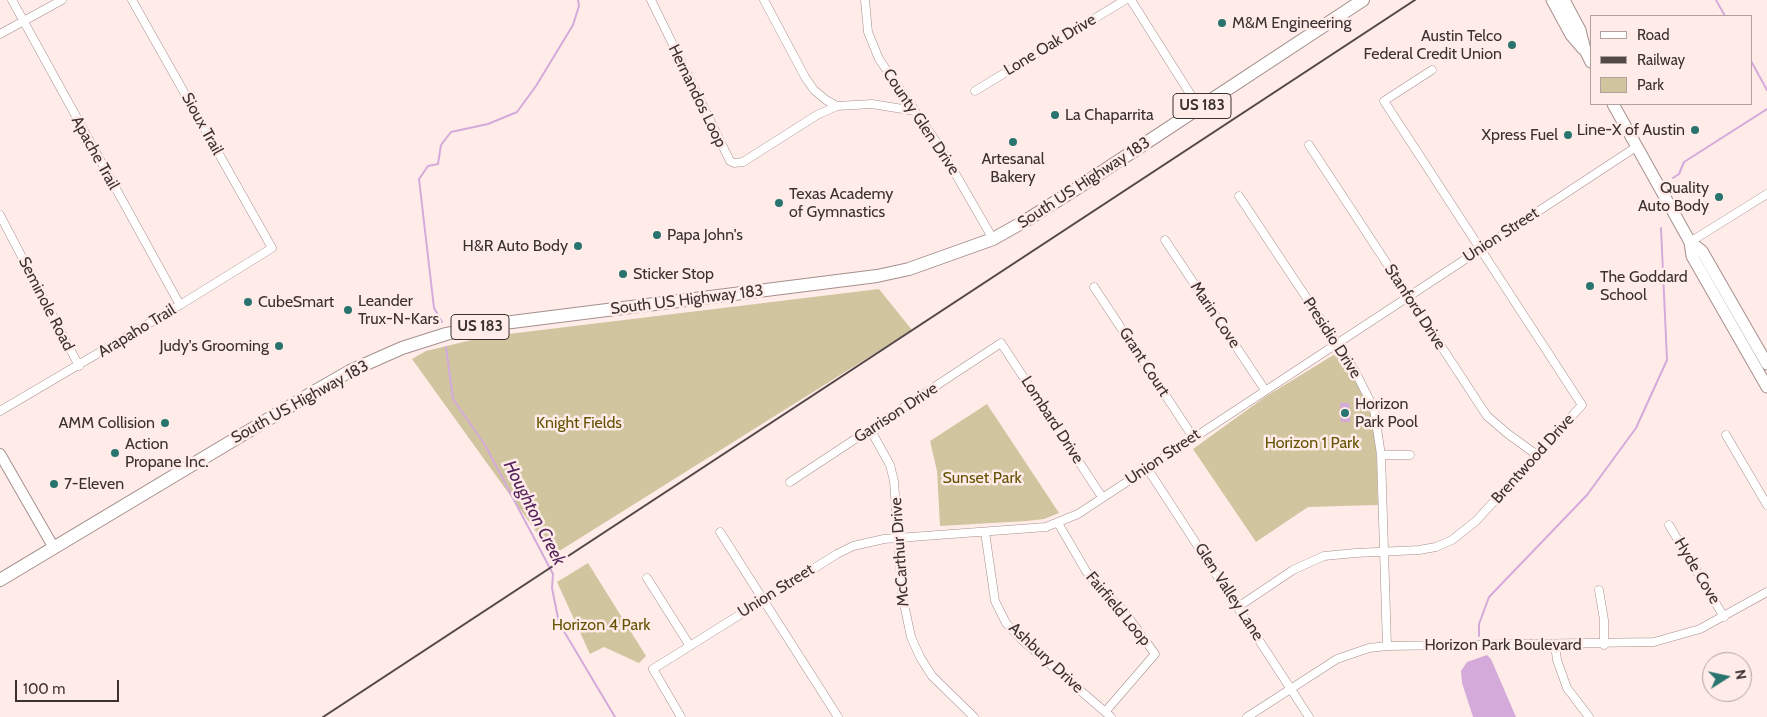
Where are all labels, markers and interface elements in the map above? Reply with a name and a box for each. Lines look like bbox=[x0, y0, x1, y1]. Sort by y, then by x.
street label: Lone Oak Drive bbox=[1001, 10, 1099, 80]
place label: M&M Engineering bbox=[1232, 13, 1351, 33]
legend bbox=[1590, 15, 1752, 105]
marker: M&M Engineering bbox=[1216, 17, 1228, 29]
place label: Austin Telco Federal Credit Union bbox=[1364, 26, 1502, 64]
text: Road bbox=[1637, 26, 1670, 44]
marker: Austin Telco Federal Credit Union bbox=[1506, 39, 1518, 51]
street label: Hernandos Loop bbox=[664, 41, 730, 151]
text: Railway bbox=[1637, 51, 1685, 69]
street label: County Glen Drive bbox=[878, 65, 964, 179]
text: Park bbox=[1637, 76, 1664, 94]
street label: Sioux Trail bbox=[177, 90, 227, 158]
road number: US 183 bbox=[1173, 94, 1231, 118]
place label: La Chaparrita bbox=[1065, 105, 1154, 125]
marker: La Chaparrita bbox=[1049, 109, 1061, 121]
street label: Apache Trail bbox=[67, 113, 123, 193]
place label: Line-X of Austin bbox=[1577, 120, 1685, 140]
marker: Line-X of Austin bbox=[1689, 124, 1701, 136]
place label: Xpress Fuel bbox=[1482, 125, 1558, 145]
marker: Xpress Fuel bbox=[1562, 129, 1574, 141]
street label: South US Highway 183 bbox=[1014, 133, 1154, 233]
marker: Artesanal Bakery bbox=[1007, 136, 1019, 148]
place label: Artesanal Bakery bbox=[981, 149, 1045, 187]
place label: Quality Auto Body bbox=[1638, 178, 1709, 216]
place label: Texas Academy of Gymnastics bbox=[789, 184, 893, 222]
marker: Quality Auto Body bbox=[1713, 191, 1725, 203]
marker: Texas Academy of Gymnastics bbox=[773, 197, 785, 209]
street label: Union Street bbox=[1460, 203, 1542, 267]
place label: Papa John's bbox=[667, 225, 743, 245]
marker: Papa John's bbox=[651, 229, 663, 241]
place label: H&R Auto Body bbox=[463, 236, 568, 256]
marker: H&R Auto Body bbox=[572, 240, 584, 252]
street label: Seminole Road bbox=[14, 254, 78, 354]
street label: Stanford Drive bbox=[1380, 261, 1450, 353]
place label: Sticker Stop bbox=[633, 264, 714, 284]
place label: The Goddard School bbox=[1600, 267, 1688, 305]
marker: Sticker Stop bbox=[617, 268, 629, 280]
street label: Marin Cove bbox=[1186, 278, 1244, 352]
marker: The Goddard School bbox=[1584, 280, 1596, 292]
street label: South US Highway 183 bbox=[609, 281, 765, 319]
place label: Leander Trux-N-Kars bbox=[358, 291, 439, 329]
place label: CubeSmart bbox=[258, 292, 334, 312]
street label: Presidio Drive bbox=[1299, 294, 1365, 382]
marker: CubeSmart bbox=[242, 296, 254, 308]
street label: Arapaho Trail bbox=[95, 300, 179, 362]
marker: Leander Trux-N-Kars bbox=[342, 304, 354, 316]
road number: US 183 bbox=[451, 314, 509, 340]
street label: Grant Court bbox=[1115, 324, 1173, 400]
place label: Judy's Grooming bbox=[160, 336, 269, 356]
marker: Judy's Grooming bbox=[273, 340, 285, 352]
street label: South US Highway 183 bbox=[228, 356, 372, 448]
street label: Lombard Drive bbox=[1017, 373, 1087, 467]
street label: Garrison Drive bbox=[851, 379, 941, 447]
place label: Horizon Park Pool bbox=[1355, 394, 1418, 432]
marker: Horizon Park Pool bbox=[1339, 407, 1351, 419]
street label: Brentwood Drive bbox=[1488, 410, 1578, 508]
place label: AMM Collision bbox=[58, 413, 155, 433]
park label: Knight Fields bbox=[536, 413, 622, 433]
marker: AMM Collision bbox=[159, 417, 171, 429]
street label: Union Street bbox=[1122, 425, 1204, 489]
park label: Horizon 1 Park bbox=[1265, 433, 1359, 453]
place label: Action Propane Inc. bbox=[125, 434, 208, 472]
marker: Action Propane Inc. bbox=[109, 447, 121, 459]
water label: Houghton Creek bbox=[498, 457, 570, 569]
park label: Sunset Park bbox=[942, 468, 1022, 488]
place label: 7-Eleven bbox=[64, 474, 124, 494]
marker: 7-Eleven bbox=[48, 478, 60, 490]
street label: McCarthur Drive bbox=[887, 497, 913, 607]
street label: Hyde Cove bbox=[1670, 534, 1724, 608]
street label: Glen Valley Lane bbox=[1190, 540, 1268, 644]
street label: Union Street bbox=[734, 560, 818, 622]
street label: Fairfield Loop bbox=[1081, 568, 1155, 650]
park label: Horizon 4 Park bbox=[552, 615, 650, 635]
street label: Ashbury Drive bbox=[1005, 619, 1087, 697]
street label: Horizon Park Boulevard bbox=[1424, 635, 1582, 655]
north arrow bbox=[1702, 652, 1752, 702]
text: N bbox=[1731, 668, 1751, 681]
scale bar bbox=[18, 670, 121, 702]
text: 100 m bbox=[23, 680, 65, 698]

